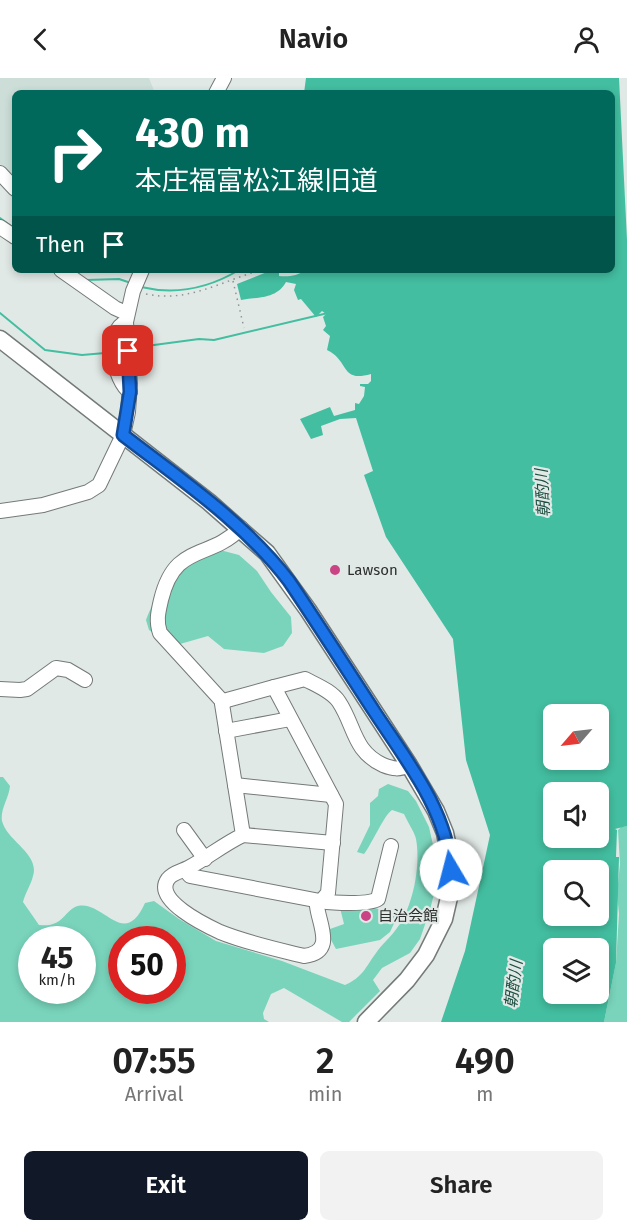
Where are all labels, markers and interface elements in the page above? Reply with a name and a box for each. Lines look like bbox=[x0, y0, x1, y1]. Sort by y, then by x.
icon: back bbox=[24, 23, 57, 56]
text: Navio bbox=[279, 23, 348, 55]
icon: person bbox=[570, 23, 603, 56]
text: 430 m bbox=[135, 108, 250, 158]
icon: right bbox=[36, 114, 114, 192]
text: 本庄福富松江線旧道 bbox=[135, 165, 378, 197]
icon: arrive bbox=[97, 228, 130, 261]
text: Then bbox=[36, 231, 85, 258]
pin bbox=[102, 325, 153, 376]
icon: arrive bbox=[111, 334, 144, 367]
water label: 朝酌川 bbox=[532, 467, 553, 517]
place label: Lawson bbox=[347, 561, 398, 579]
marker: Lawson bbox=[328, 563, 342, 577]
north arrow bbox=[543, 704, 609, 770]
map controls bbox=[543, 704, 609, 1004]
button: sound bbox=[543, 782, 609, 848]
position arrow bbox=[419, 838, 483, 902]
button: search bbox=[543, 860, 609, 926]
place label: 自治会館 bbox=[378, 907, 438, 925]
marker: 自治会館 bbox=[359, 909, 373, 923]
speed limit sign: 50 bbox=[108, 926, 186, 1004]
button: layers bbox=[543, 938, 609, 1004]
text: 45 bbox=[41, 940, 73, 976]
water label: 朝酌川 bbox=[501, 957, 526, 1009]
text: km/h bbox=[38, 971, 76, 989]
text: 07:55 bbox=[112, 1039, 196, 1083]
text: 2 bbox=[316, 1039, 334, 1083]
text: 490 bbox=[455, 1039, 515, 1083]
text: Arrival bbox=[125, 1082, 183, 1106]
text: min bbox=[308, 1082, 342, 1106]
text: m bbox=[476, 1082, 493, 1106]
button: Exit bbox=[24, 1151, 308, 1220]
button: Share bbox=[320, 1151, 603, 1220]

